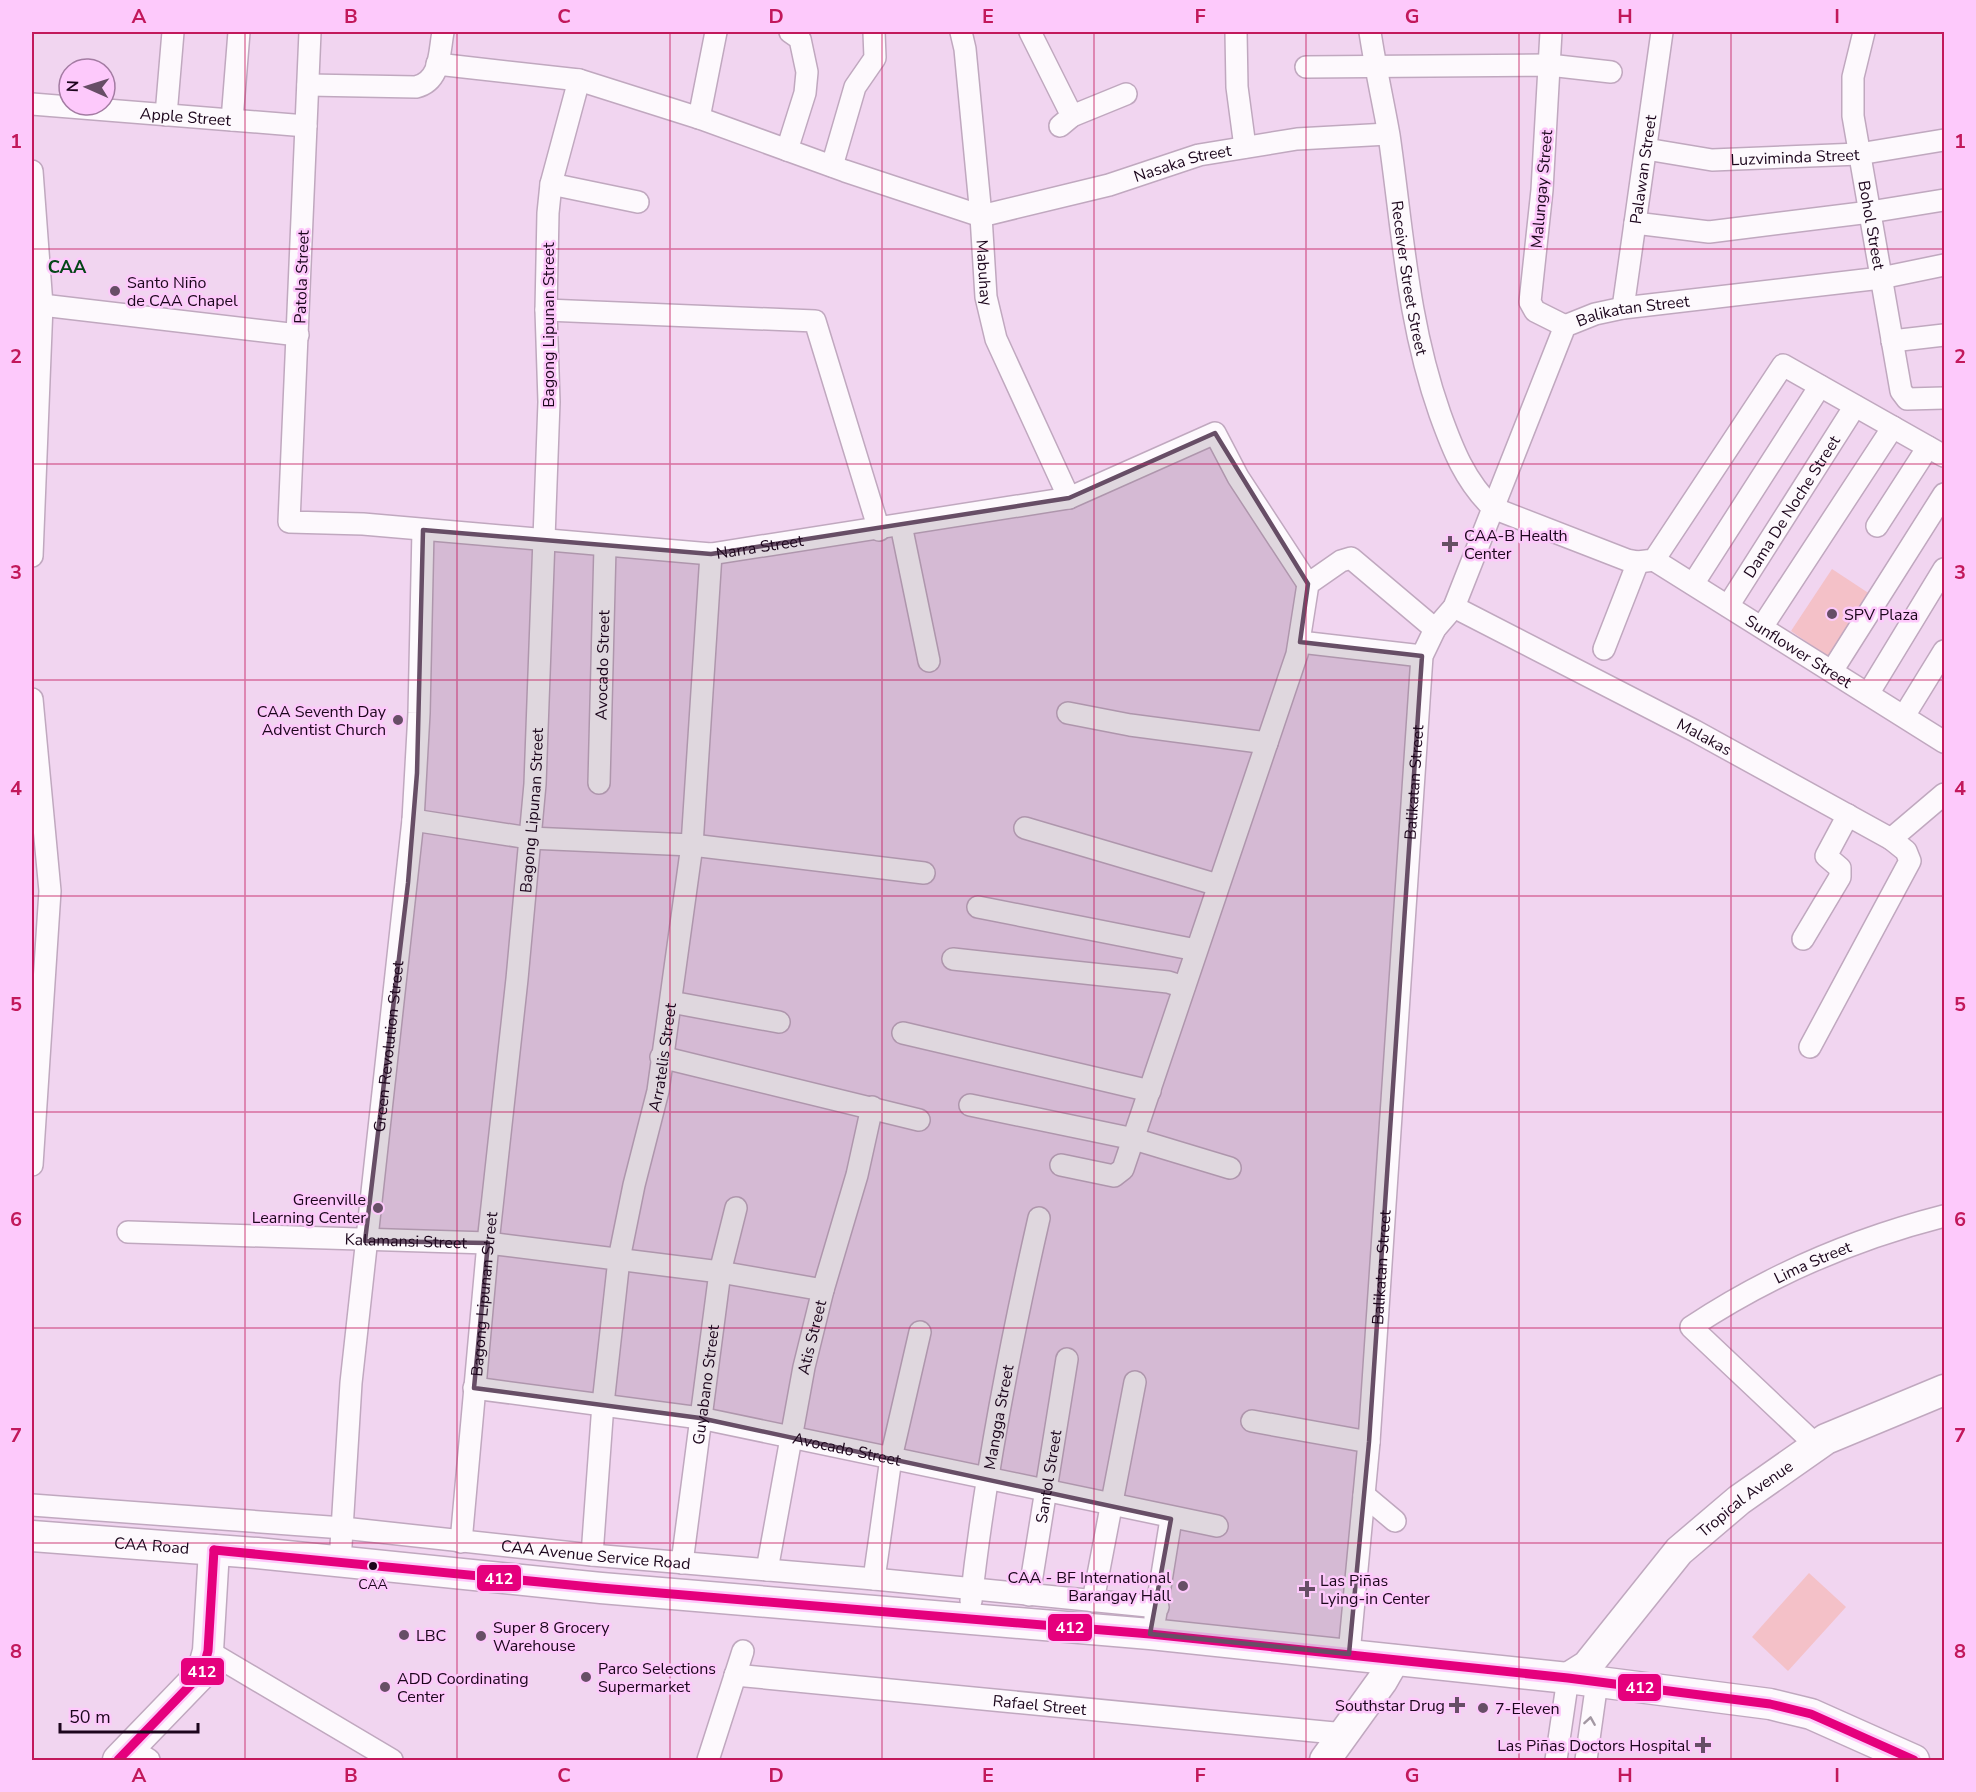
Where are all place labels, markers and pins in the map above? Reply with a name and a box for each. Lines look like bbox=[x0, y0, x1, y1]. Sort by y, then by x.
place label: Santo Niño de CAA Chapel bbox=[127, 272, 238, 312]
marker: Santo Niño de CAA Chapel bbox=[108, 284, 122, 298]
place label: CAA-B Health Center bbox=[1464, 525, 1568, 565]
marker: CAA-B Health Center bbox=[1441, 535, 1459, 553]
place label: SPV Plaza bbox=[1844, 604, 1918, 626]
marker: SPV Plaza bbox=[1825, 607, 1839, 621]
place label: CAA Seventh Day Adventist Church bbox=[257, 701, 387, 741]
marker: CAA Seventh Day Adventist Church bbox=[391, 713, 405, 727]
place label: Greenville Learning Center bbox=[252, 1189, 366, 1229]
marker: Greenville Learning Center bbox=[371, 1201, 385, 1215]
marker: CAA bbox=[367, 1560, 379, 1572]
place label: CAA - BF International Barangay Hall bbox=[1007, 1567, 1171, 1607]
place label: Las Piñas Lying-in Center bbox=[1320, 1570, 1430, 1610]
place label: CAA bbox=[358, 1575, 388, 1594]
marker: CAA - BF International Barangay Hall bbox=[1176, 1579, 1190, 1593]
marker: Las Piñas Lying-in Center bbox=[1298, 1580, 1316, 1598]
place label: Super 8 Grocery Warehouse bbox=[493, 1617, 610, 1657]
place label: LBC bbox=[416, 1625, 447, 1647]
marker: LBC bbox=[397, 1628, 411, 1642]
marker: Super 8 Grocery Warehouse bbox=[474, 1629, 488, 1643]
place label: Parco Selections Supermarket bbox=[598, 1658, 716, 1698]
place label: ADD Coordinating Center bbox=[397, 1668, 529, 1708]
marker: Parco Selections Supermarket bbox=[579, 1670, 593, 1684]
marker: ADD Coordinating Center bbox=[378, 1680, 392, 1694]
place label: Southstar Drug bbox=[1335, 1695, 1445, 1717]
marker: Southstar Drug bbox=[1450, 1698, 1464, 1712]
place label: 7-Eleven bbox=[1495, 1698, 1560, 1720]
marker: 7-Eleven bbox=[1476, 1701, 1490, 1715]
place label: Las Piñas Doctors Hospital bbox=[1497, 1735, 1690, 1757]
marker: Las Piñas Doctors Hospital bbox=[1694, 1736, 1712, 1754]

